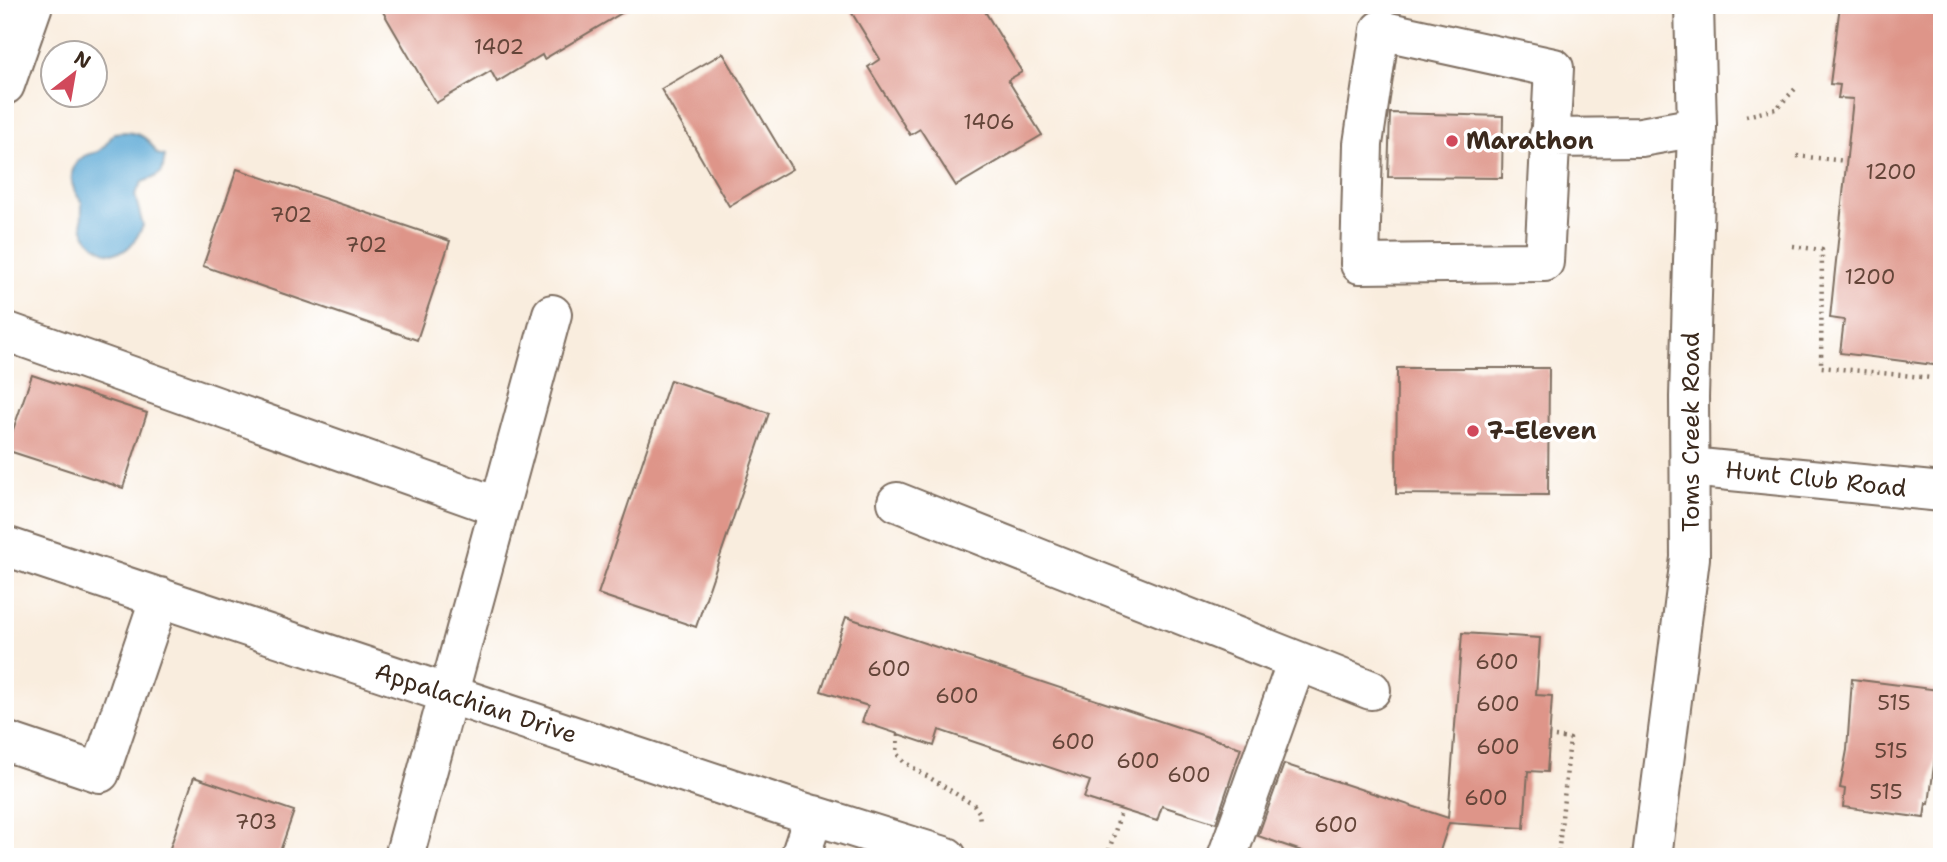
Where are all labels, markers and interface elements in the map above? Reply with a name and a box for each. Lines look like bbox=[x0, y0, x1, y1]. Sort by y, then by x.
house number: 1402 bbox=[474, 33, 524, 61]
north arrow bbox=[38, 38, 108, 108]
text: N bbox=[70, 45, 95, 74]
house number: 1406 bbox=[963, 108, 1015, 136]
place label: Marathon bbox=[1466, 125, 1594, 157]
marker: Marathon bbox=[1444, 133, 1460, 149]
house number: 1200 bbox=[1866, 158, 1916, 186]
house number: 702 bbox=[270, 201, 312, 229]
house number: 702 bbox=[345, 231, 387, 259]
house number: 1200 bbox=[1845, 263, 1895, 291]
street label: Toms Creek Road bbox=[1675, 332, 1707, 532]
place label: 7-Eleven bbox=[1487, 415, 1597, 447]
marker: 7-Eleven bbox=[1465, 423, 1481, 439]
street label: Hunt Club Road bbox=[1724, 454, 1908, 504]
house number: 600 bbox=[1475, 648, 1519, 676]
street label: Appalachian Drive bbox=[371, 655, 581, 751]
house number: 600 bbox=[867, 655, 911, 683]
house number: 600 bbox=[935, 682, 979, 710]
house number: 515 bbox=[1877, 689, 1911, 717]
house number: 600 bbox=[1476, 690, 1520, 718]
house number: 600 bbox=[1051, 728, 1095, 756]
house number: 600 bbox=[1476, 733, 1520, 761]
house number: 515 bbox=[1874, 737, 1908, 765]
house number: 600 bbox=[1116, 747, 1160, 775]
house number: 600 bbox=[1167, 761, 1211, 789]
house number: 515 bbox=[1869, 778, 1903, 806]
house number: 600 bbox=[1464, 784, 1508, 812]
house number: 703 bbox=[235, 808, 277, 836]
house number: 600 bbox=[1314, 811, 1358, 839]

